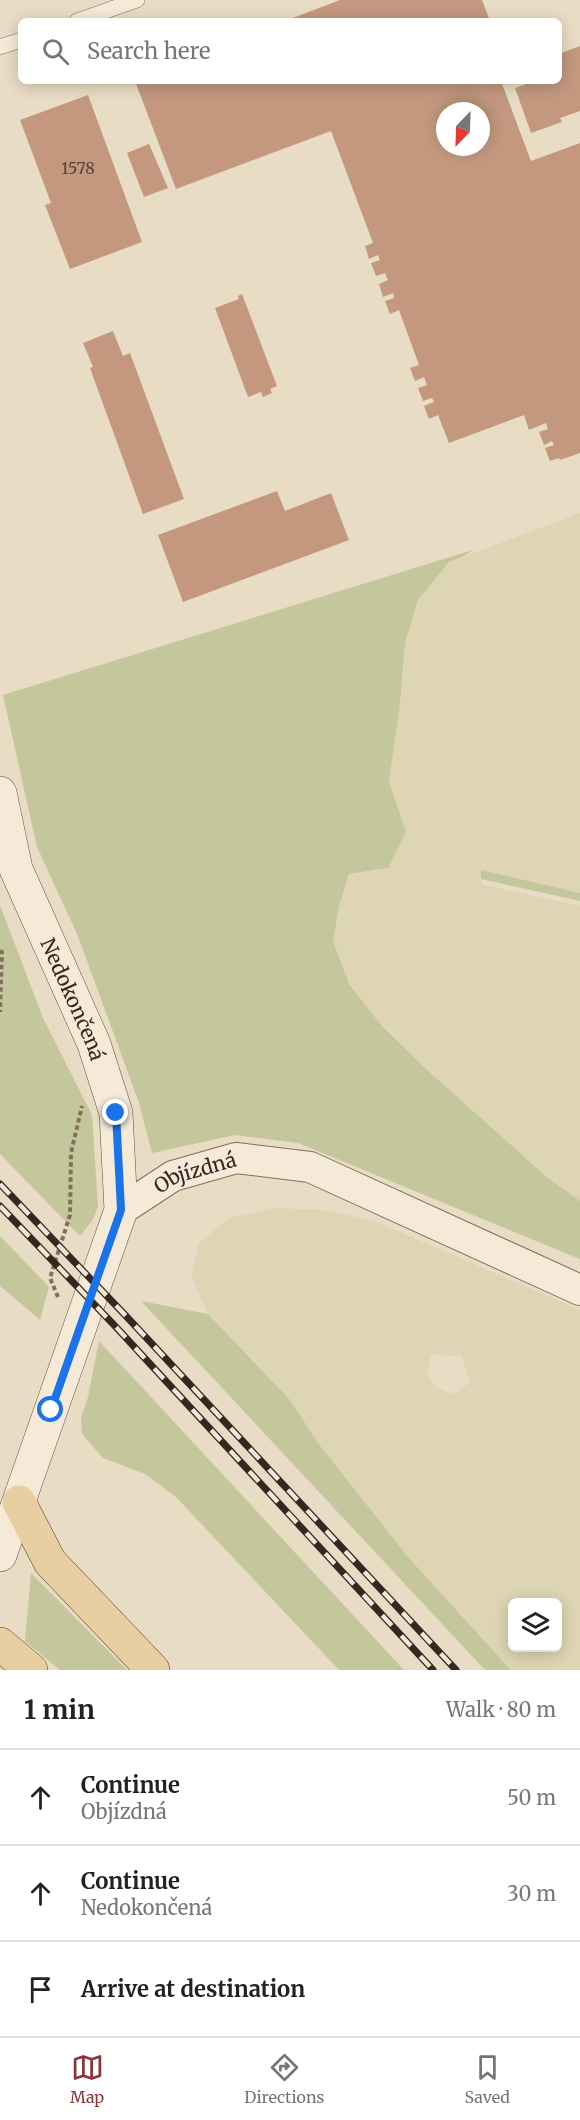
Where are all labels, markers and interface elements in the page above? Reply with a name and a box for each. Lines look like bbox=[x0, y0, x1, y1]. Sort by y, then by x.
search box bbox=[18, 18, 562, 84]
icon: search bbox=[39, 35, 72, 68]
text: Search here bbox=[87, 37, 210, 65]
north arrow bbox=[436, 102, 490, 156]
house number: 1578 bbox=[61, 158, 95, 178]
street label: Nedokončená bbox=[36, 934, 111, 1064]
route end bbox=[102, 1099, 128, 1125]
street label: Objízdná bbox=[149, 1146, 239, 1198]
route start bbox=[37, 1396, 63, 1422]
map controls bbox=[508, 1598, 562, 1652]
button: layers bbox=[508, 1598, 562, 1652]
text: 1 min bbox=[24, 1693, 95, 1726]
text: Walk · 80 m bbox=[446, 1697, 556, 1722]
text: Continue bbox=[81, 1771, 180, 1799]
icon: ahead bbox=[24, 1781, 57, 1814]
text: 50 m bbox=[507, 1785, 556, 1810]
text: Objízdná bbox=[81, 1799, 167, 1824]
text: Continue bbox=[81, 1867, 180, 1895]
icon: ahead bbox=[24, 1877, 57, 1910]
text: 30 m bbox=[507, 1881, 556, 1906]
text: Nedokončená bbox=[81, 1895, 212, 1920]
icon: arrive bbox=[24, 1973, 57, 2006]
text: Arrive at destination bbox=[81, 1975, 305, 2003]
tab: Map bbox=[70, 2051, 104, 2107]
tab: Directions bbox=[244, 2051, 324, 2107]
tab: Saved bbox=[465, 2051, 510, 2107]

